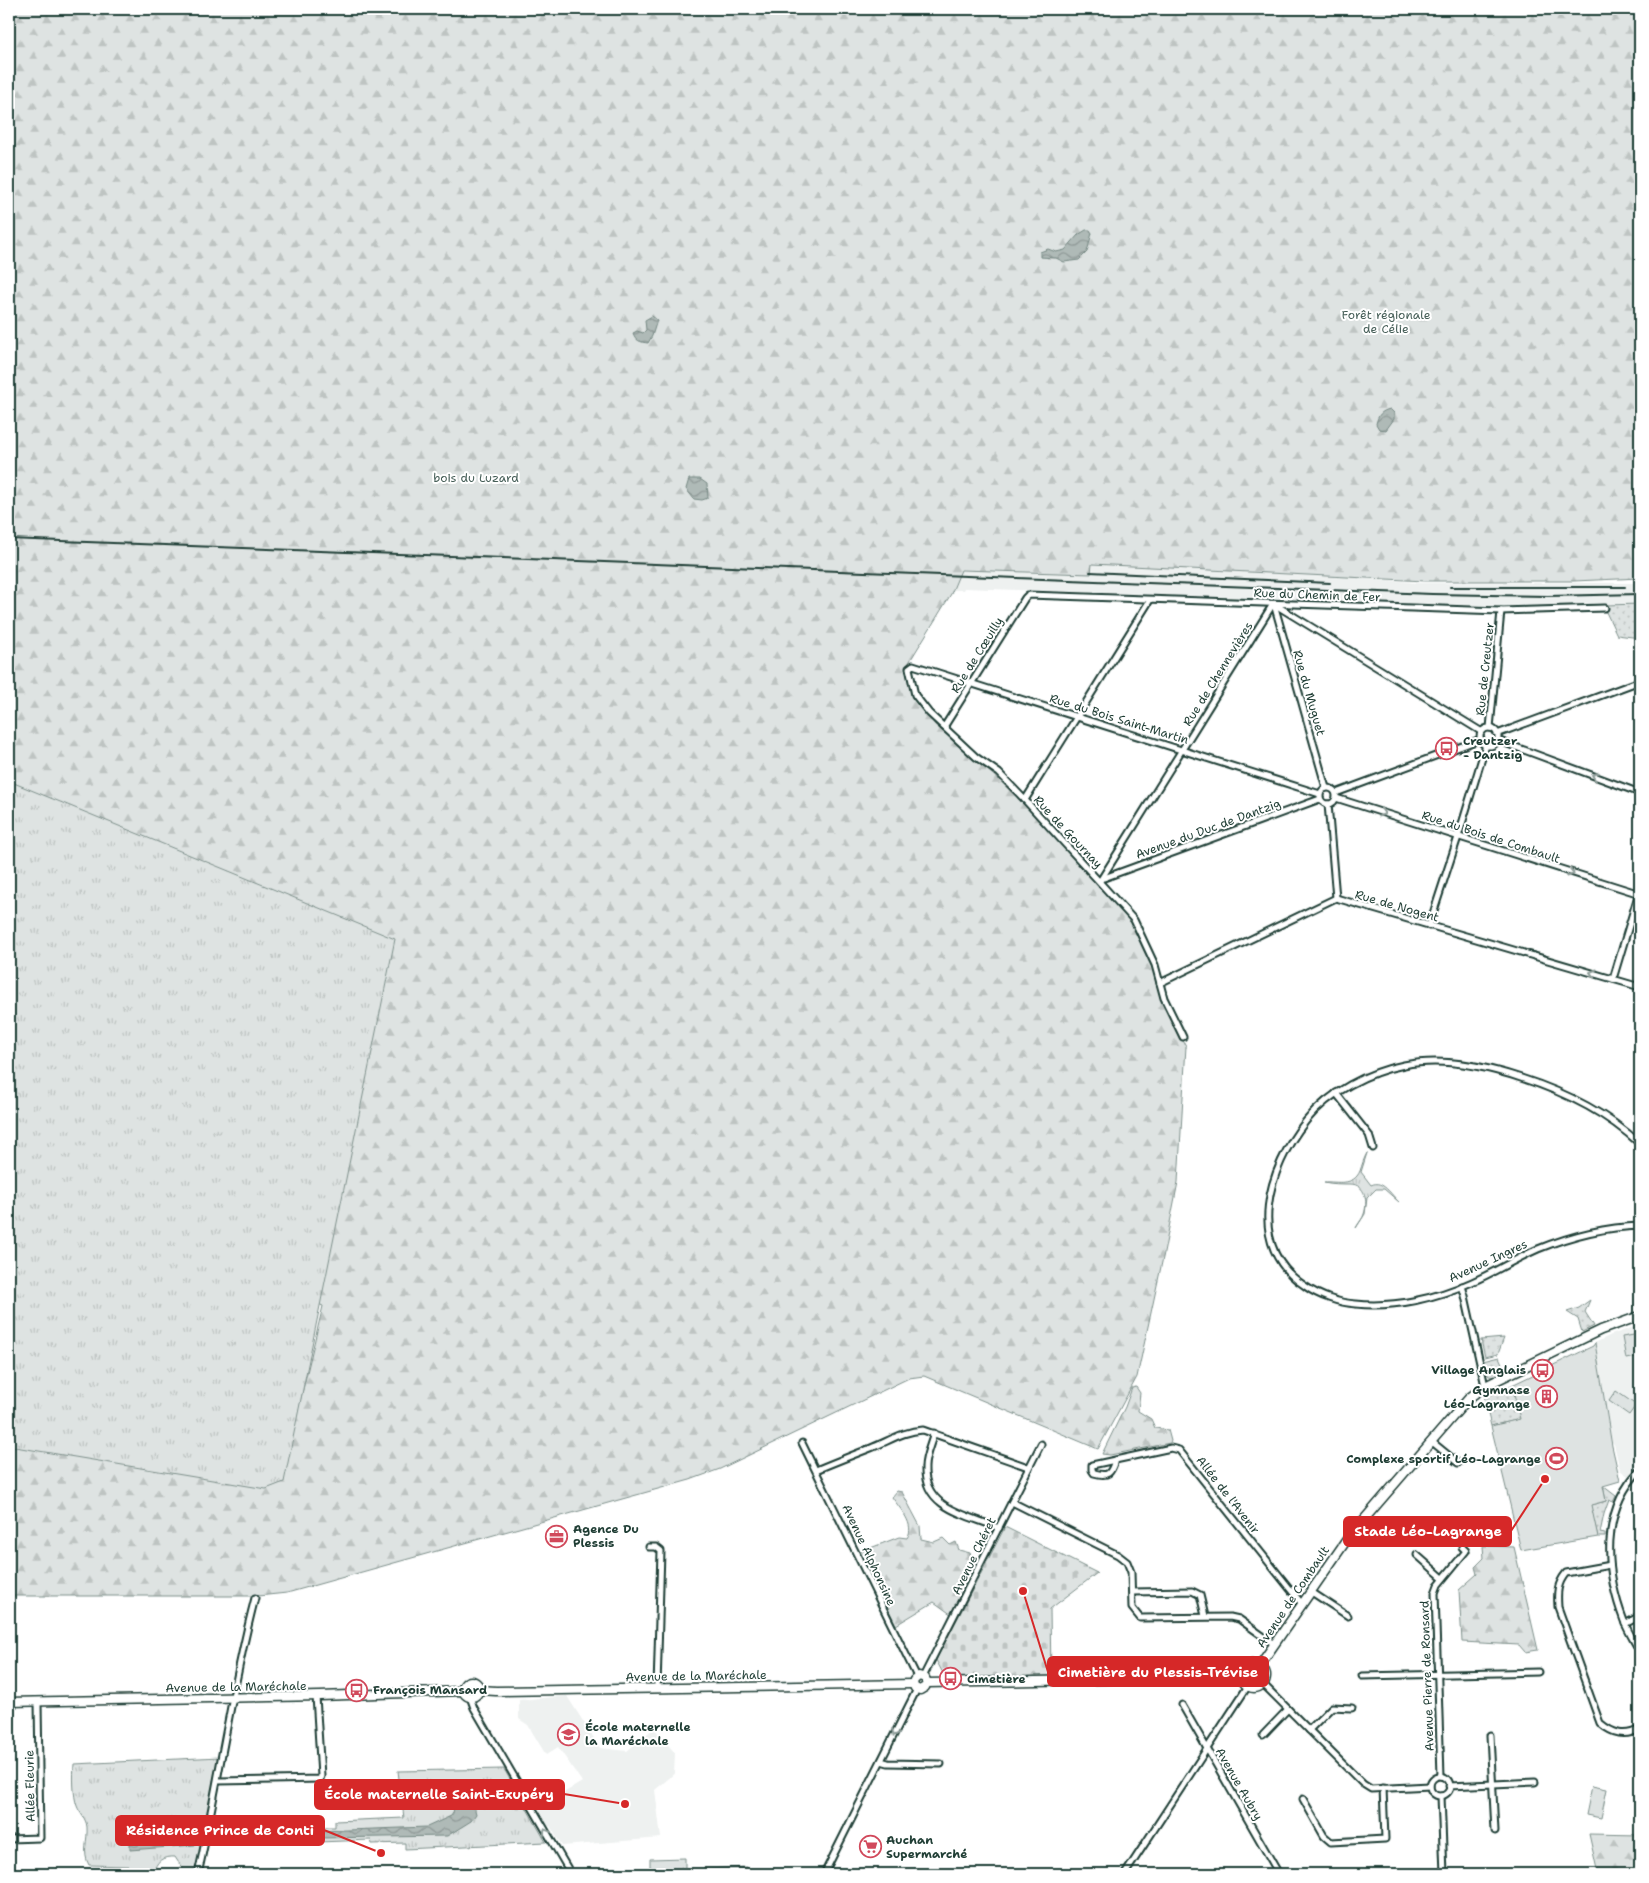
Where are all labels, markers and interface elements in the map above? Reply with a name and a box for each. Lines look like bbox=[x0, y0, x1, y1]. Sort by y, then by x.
park label: Forêt régionale de Célie bbox=[1342, 307, 1431, 337]
park label: bois du Luzard bbox=[433, 470, 519, 486]
street label: Rue du Chemin de Fer bbox=[1253, 585, 1381, 605]
street label: Rue de Cœuilly bbox=[947, 614, 1007, 696]
street label: Rue de Chennevières bbox=[1179, 619, 1257, 729]
street label: Rue de Creutzer bbox=[1472, 621, 1498, 717]
street label: Rue du Muguet bbox=[1289, 648, 1329, 738]
street label: Rue du Bois Saint-Martin bbox=[1047, 690, 1191, 748]
place label: Creutzer - Dantzig bbox=[1463, 733, 1522, 763]
bus stop icon: Creutzer - Dantzig bbox=[1435, 736, 1459, 760]
one-way arrow bbox=[1591, 772, 1599, 782]
street label: Rue de Gournay bbox=[1030, 792, 1106, 872]
street label: Avenue du Duc de Dantzig bbox=[1133, 795, 1283, 863]
one-way arrow bbox=[1377, 807, 1386, 817]
street label: Rue du Bois de Combault bbox=[1420, 807, 1562, 867]
one-way arrow bbox=[1567, 867, 1575, 877]
street label: Rue de Nogent bbox=[1353, 886, 1441, 926]
one-way arrow bbox=[1590, 969, 1598, 979]
street label: Avenue Ingres bbox=[1446, 1236, 1530, 1286]
bus stop icon: Village Anglais bbox=[1530, 1358, 1554, 1382]
place label: Village Anglais bbox=[1431, 1362, 1526, 1378]
place label: Gymnase Léo-Lagrange bbox=[1444, 1382, 1530, 1412]
building icon: Gymnase Léo-Lagrange bbox=[1534, 1385, 1558, 1409]
sports icon: Complexe sportif Léo-Lagrange bbox=[1545, 1447, 1569, 1471]
place label: Complexe sportif Léo-Lagrange bbox=[1346, 1451, 1541, 1467]
street label: Allée de l'Avenir bbox=[1193, 1453, 1264, 1537]
street label: Avenue Alphonsine bbox=[838, 1502, 900, 1609]
street label: Avenue Chéret bbox=[948, 1515, 1000, 1597]
callout: Stade Léo-Lagrange bbox=[1344, 1517, 1511, 1546]
place label: Agence Du Plessis bbox=[573, 1521, 639, 1551]
text: Stade Léo-Lagrange bbox=[1354, 1522, 1502, 1540]
office icon: Agence Du Plessis bbox=[545, 1524, 569, 1548]
street label: Avenue de Combault bbox=[1253, 1543, 1333, 1651]
street label: Avenue Pierre de Ronsard bbox=[1416, 1600, 1438, 1752]
callout: Cimetière du Plessis-Trévise bbox=[1048, 1657, 1268, 1686]
text: Cimetière du Plessis-Trévise bbox=[1058, 1663, 1258, 1681]
street label: Avenue de la Maréchale bbox=[625, 1667, 767, 1685]
bus stop icon: Cimetière bbox=[939, 1667, 963, 1691]
place label: Cimetière bbox=[967, 1671, 1026, 1687]
street label: Avenue de la Maréchale bbox=[165, 1678, 307, 1696]
bus stop icon: François Mansard bbox=[345, 1678, 369, 1702]
place label: François Mansard bbox=[373, 1682, 487, 1698]
place label: École maternelle la Maréchale bbox=[585, 1719, 691, 1749]
school or university icon: École maternelle la Maréchale bbox=[557, 1722, 581, 1746]
one-way arrow bbox=[891, 1727, 901, 1736]
street label: Avenue Aubry bbox=[1212, 1745, 1266, 1823]
street label: Allée Fleurie bbox=[21, 1750, 39, 1822]
callout: École maternelle Saint-Exupéry bbox=[315, 1780, 564, 1809]
text: École maternelle Saint-Exupéry bbox=[324, 1785, 554, 1803]
callout: Résidence Prince de Conti bbox=[116, 1816, 324, 1845]
text: Résidence Prince de Conti bbox=[126, 1821, 314, 1839]
one-way arrow bbox=[543, 1829, 553, 1838]
place label: Auchan Supermarché bbox=[886, 1832, 967, 1862]
supermarket icon: Auchan Supermarché bbox=[858, 1835, 882, 1859]

